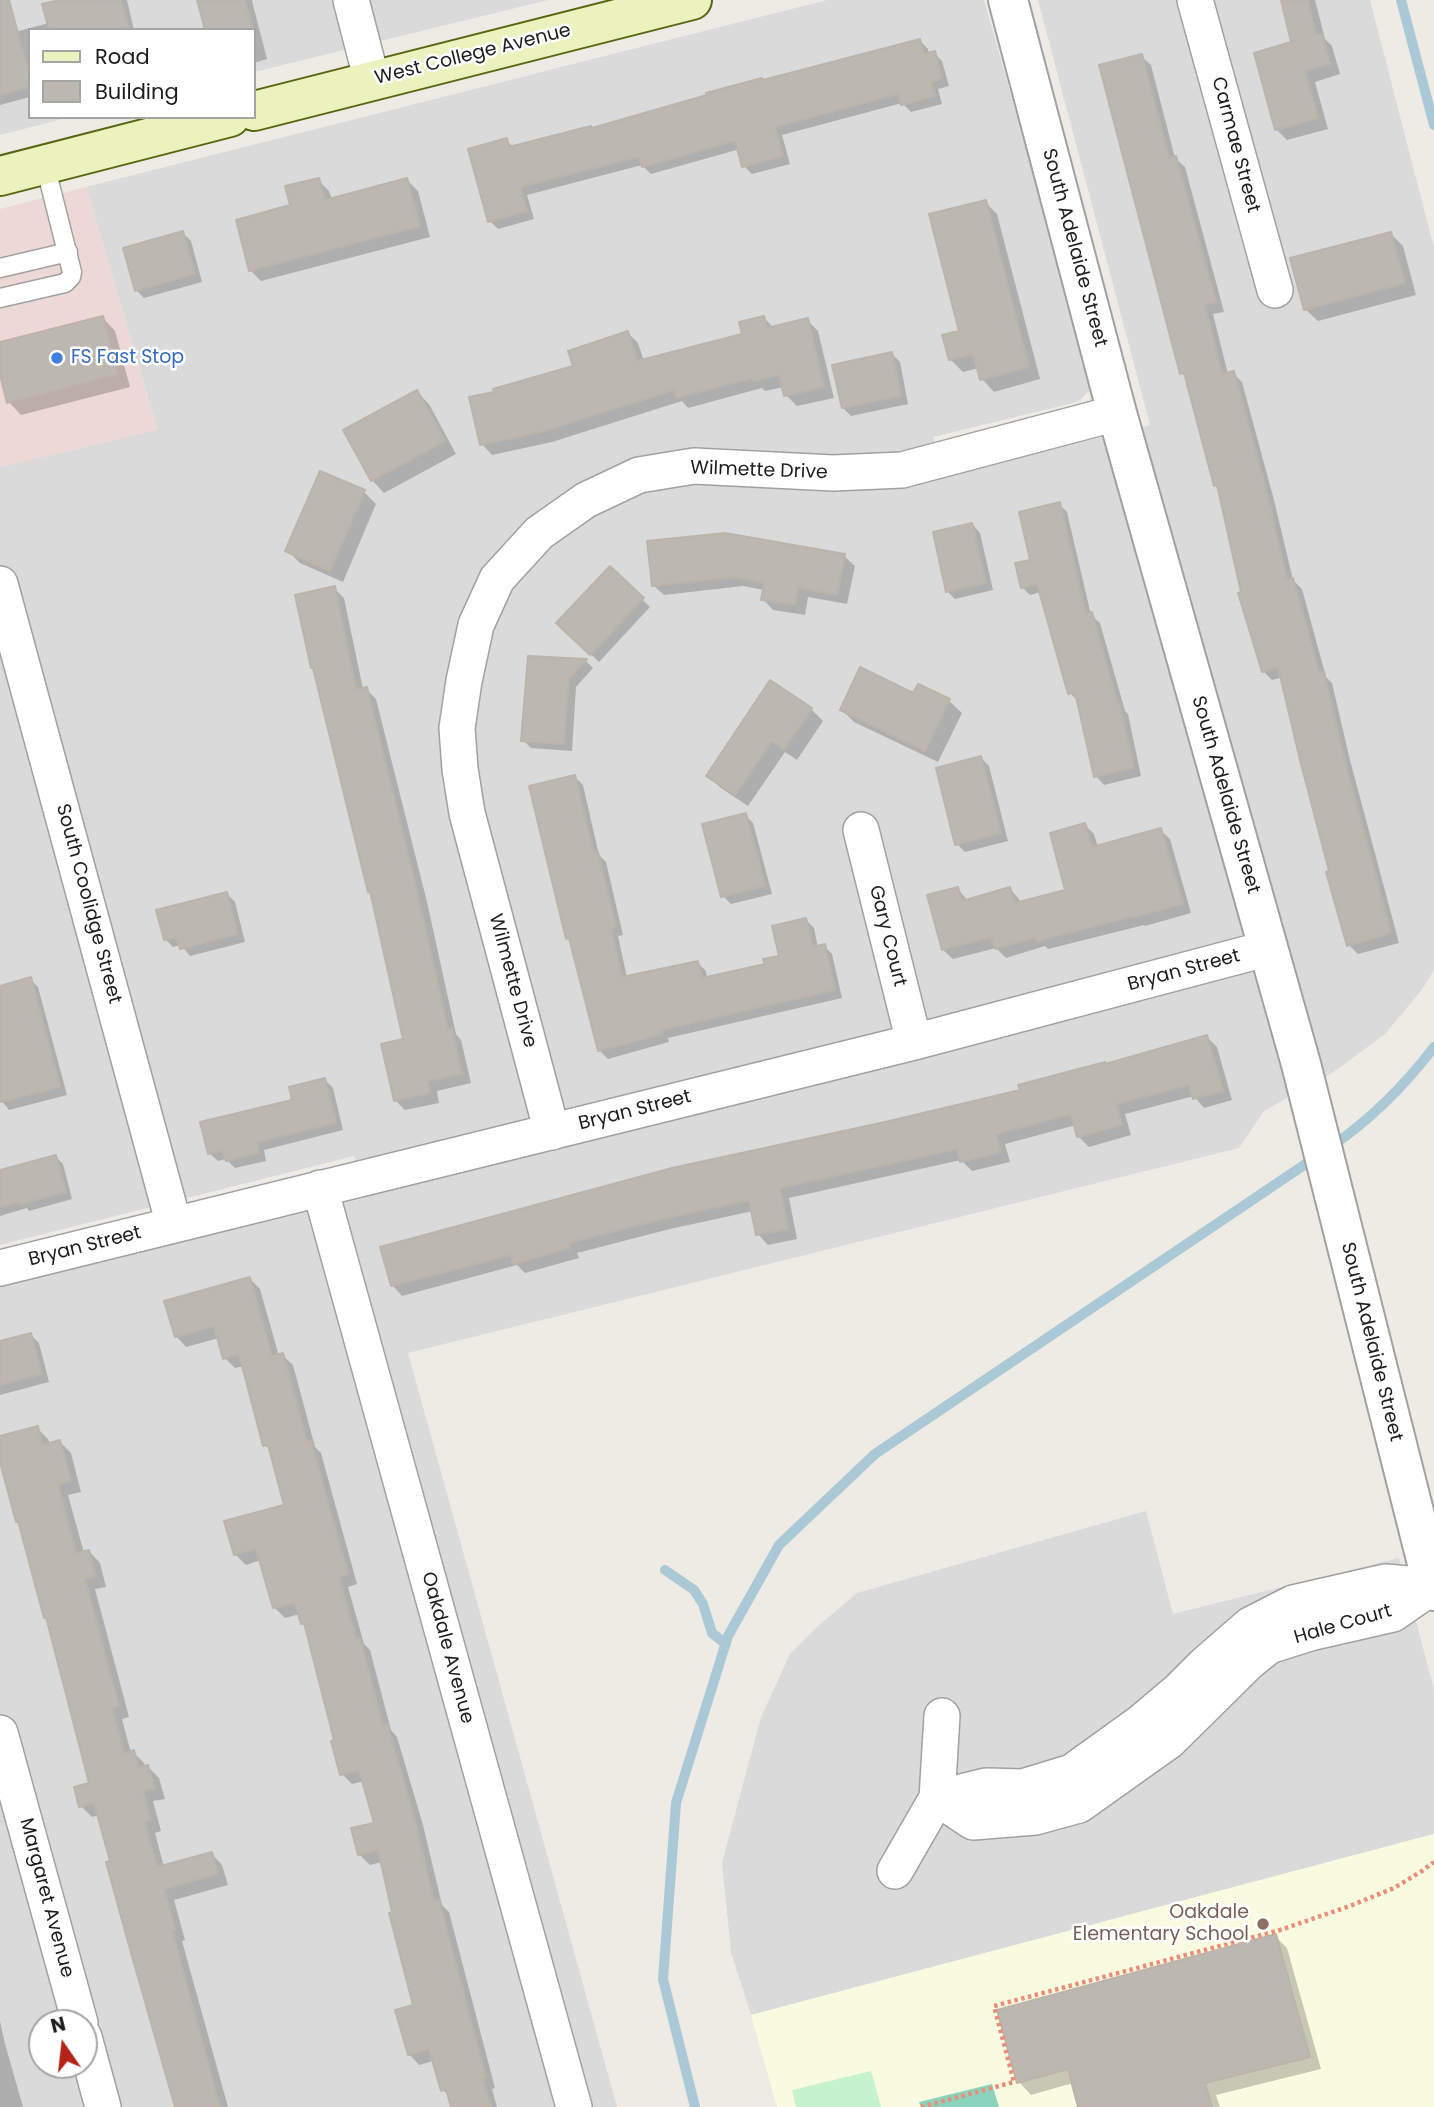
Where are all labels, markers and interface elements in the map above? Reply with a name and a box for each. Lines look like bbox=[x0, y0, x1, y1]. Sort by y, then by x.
street label: West College Avenue bbox=[373, 20, 573, 90]
legend bbox=[28, 28, 256, 119]
text: Road bbox=[95, 42, 150, 71]
street label: Carmae Street bbox=[1206, 75, 1264, 215]
text: Building bbox=[95, 77, 179, 106]
street label: South Adelaide Street bbox=[1037, 146, 1111, 350]
place label: FS Fast Stop bbox=[71, 347, 184, 369]
marker: FS Fast Stop bbox=[49, 350, 65, 366]
street label: Wilmette Drive bbox=[690, 457, 828, 485]
street label: South Adelaide Street bbox=[1186, 694, 1264, 896]
street label: South Coolidge Street bbox=[50, 801, 126, 1007]
street label: Gary Court bbox=[863, 883, 911, 989]
street label: Wilmette Drive bbox=[483, 912, 541, 1050]
street label: Bryan Street bbox=[1125, 945, 1243, 997]
street label: Bryan Street bbox=[576, 1086, 694, 1136]
street label: Bryan Street bbox=[26, 1222, 144, 1272]
street label: South Adelaide Street bbox=[1335, 1240, 1407, 1444]
street label: Oakdale Avenue bbox=[416, 1570, 478, 1726]
street label: Hale Court bbox=[1292, 1600, 1394, 1650]
street label: Margaret Avenue bbox=[14, 1816, 78, 1980]
place label: Oakdale Elementary School bbox=[1073, 1902, 1249, 1946]
marker: Oakdale Elementary School bbox=[1255, 1916, 1271, 1932]
north arrow bbox=[28, 2009, 98, 2079]
text: N bbox=[48, 2010, 68, 2040]

